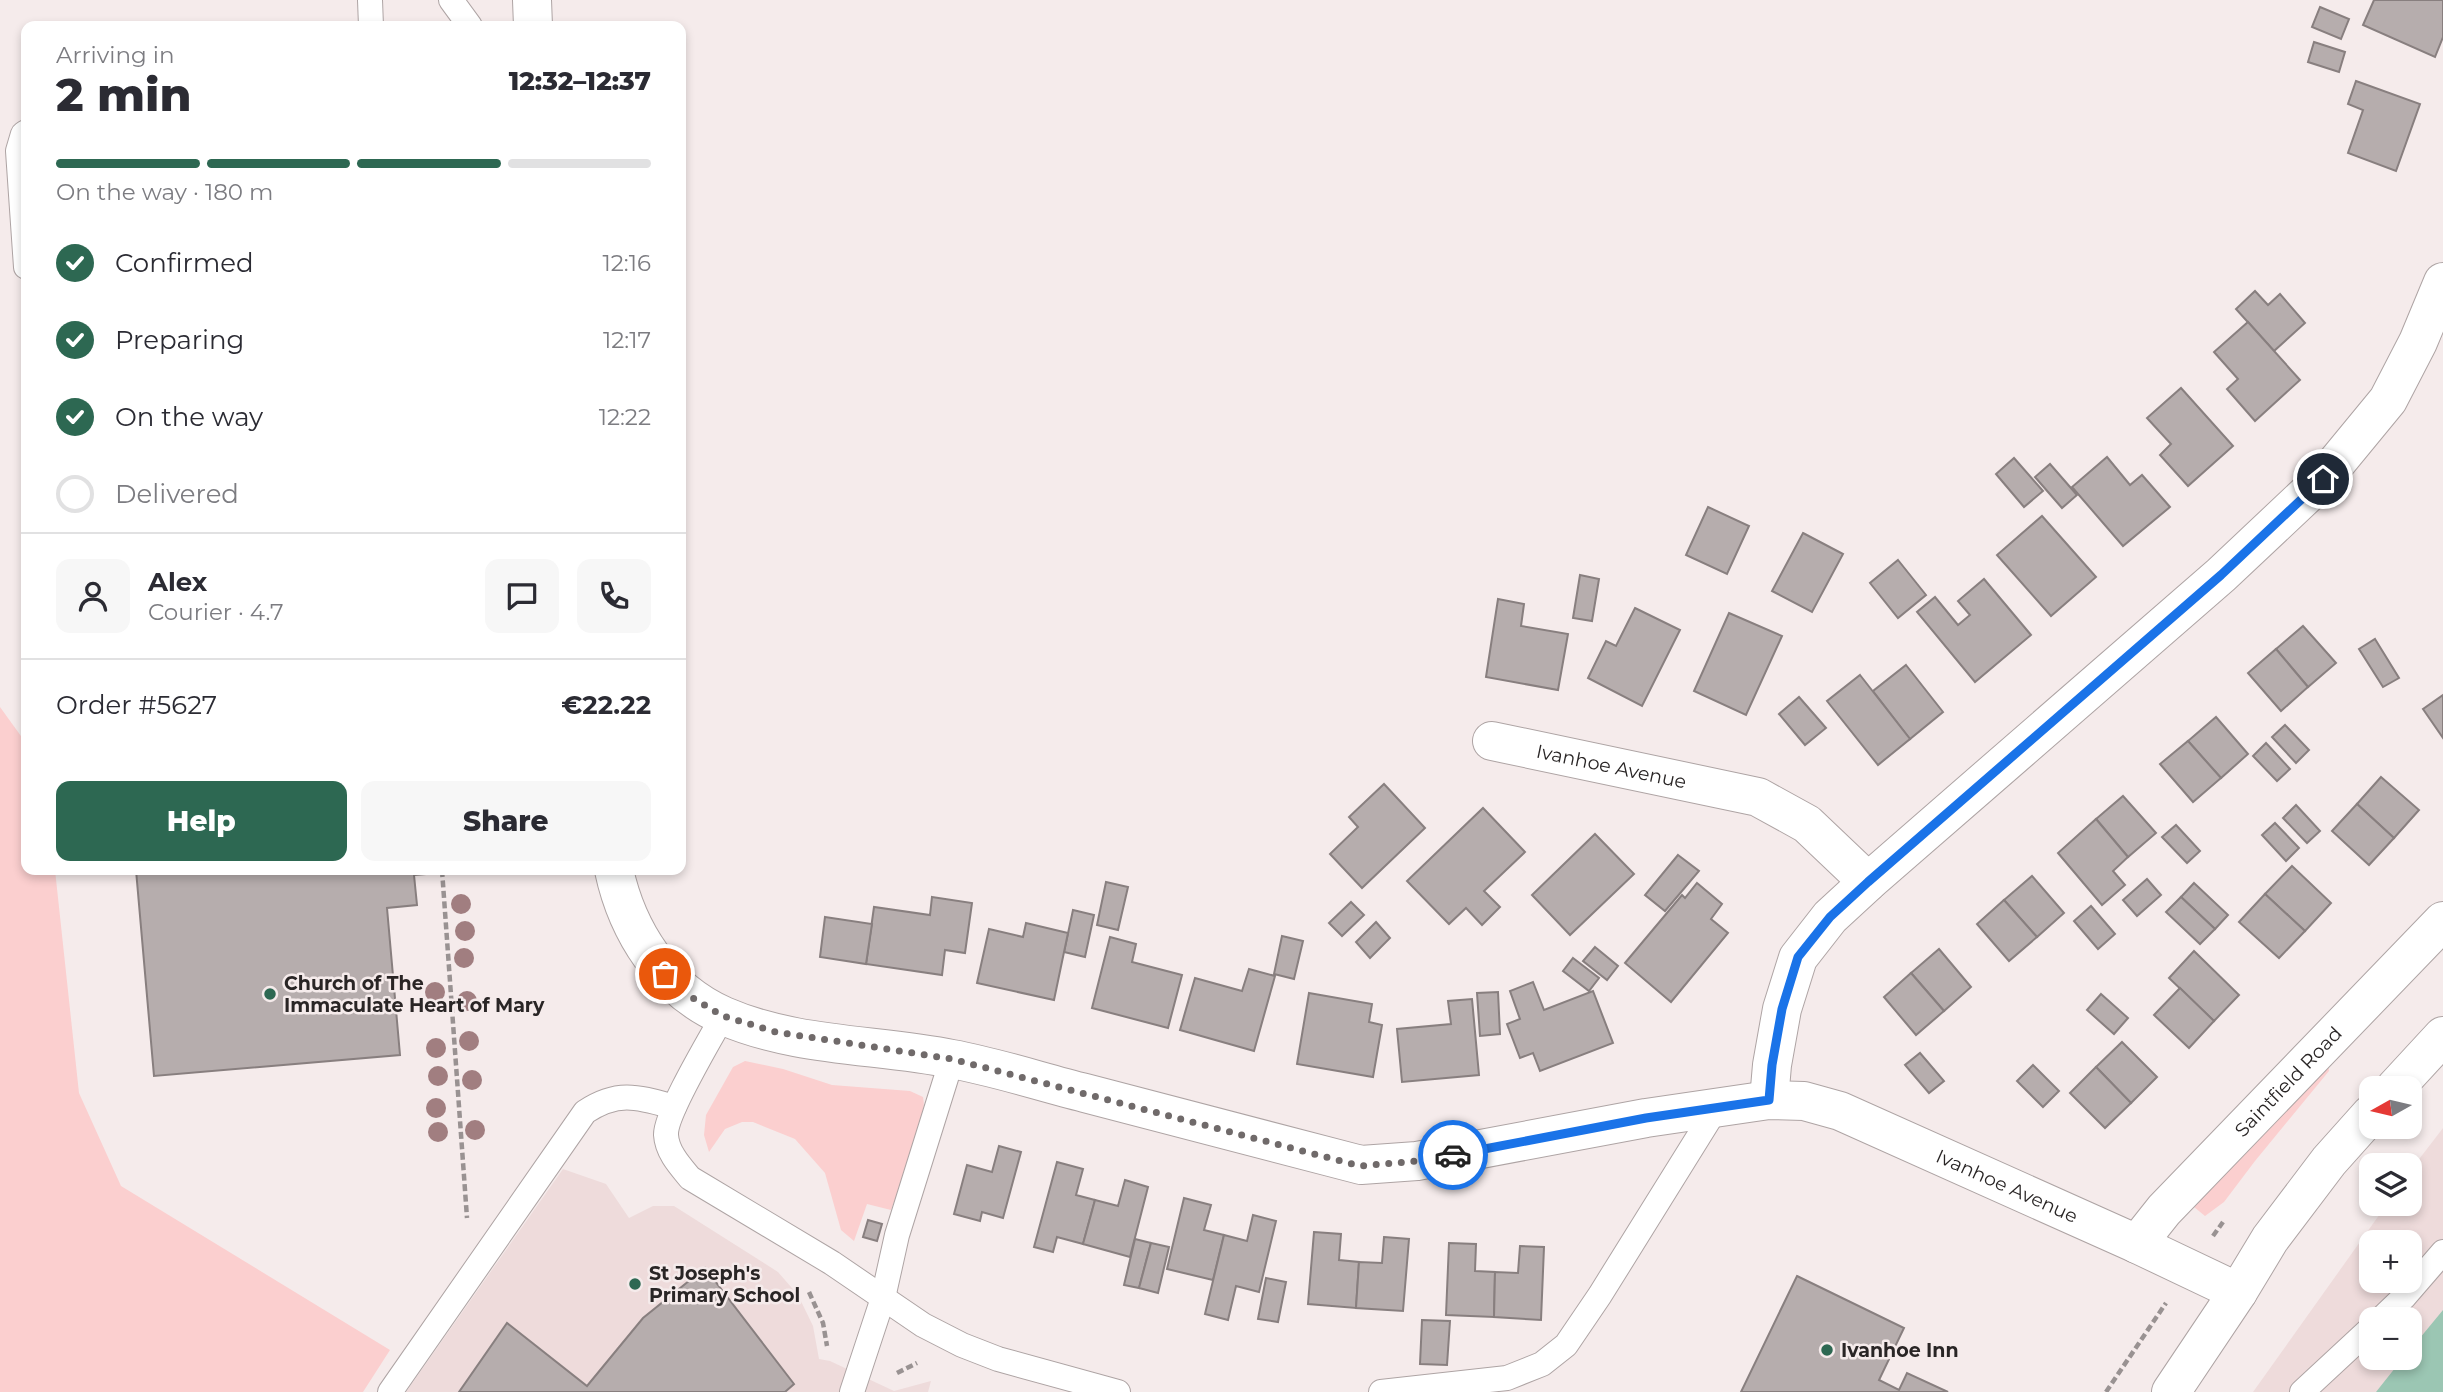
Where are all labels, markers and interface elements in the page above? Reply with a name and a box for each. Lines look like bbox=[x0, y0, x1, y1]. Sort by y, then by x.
text: Arriving in bbox=[56, 41, 175, 69]
text: 12:32–12:37 bbox=[509, 65, 651, 97]
text: 2 min bbox=[56, 66, 191, 123]
text: On the way · 180 m bbox=[56, 178, 274, 206]
icon: check bbox=[56, 244, 94, 282]
text: Confirmed bbox=[115, 247, 254, 279]
text: 12:16 bbox=[602, 249, 651, 277]
icon: check bbox=[56, 321, 94, 359]
text: Preparing bbox=[115, 324, 244, 356]
text: 12:17 bbox=[603, 326, 651, 354]
icon: check bbox=[56, 398, 94, 436]
text: On the way bbox=[115, 401, 263, 433]
text: 12:22 bbox=[599, 403, 651, 431]
pin bbox=[2293, 449, 2353, 509]
icon: home bbox=[2304, 460, 2342, 498]
text: Delivered bbox=[115, 478, 239, 510]
button: person bbox=[56, 559, 130, 633]
button: chat bbox=[485, 559, 559, 633]
button: phone bbox=[577, 559, 651, 633]
text: Alex bbox=[148, 566, 207, 598]
text: Courier · 4.7 bbox=[148, 598, 284, 626]
text: Order #5627 bbox=[56, 689, 217, 721]
text: €22.22 bbox=[561, 689, 651, 721]
street label: Ivanhoe Avenue bbox=[1534, 740, 1688, 794]
button: Help bbox=[56, 781, 347, 861]
button: Share bbox=[361, 781, 651, 861]
pin bbox=[635, 944, 695, 1004]
icon: bag bbox=[646, 955, 684, 993]
place label: Church of The Immaculate Heart of Mary bbox=[284, 972, 545, 1017]
marker: Church of The Immaculate Heart of Mary bbox=[262, 986, 278, 1002]
street label: Saintfield Road bbox=[2230, 1022, 2347, 1142]
north arrow bbox=[2359, 1076, 2422, 1139]
map controls bbox=[2359, 1076, 2422, 1370]
courier bbox=[1418, 1120, 1488, 1190]
icon: car bbox=[1434, 1136, 1472, 1174]
street label: Ivanhoe Avenue bbox=[1933, 1145, 2081, 1228]
button: layers bbox=[2359, 1153, 2422, 1216]
button: + bbox=[2359, 1230, 2422, 1293]
place label: St Joseph's Primary School bbox=[649, 1262, 800, 1307]
marker: St Joseph's Primary School bbox=[627, 1276, 643, 1292]
button: − bbox=[2359, 1307, 2422, 1370]
place label: Ivanhoe Inn bbox=[1841, 1339, 1959, 1362]
marker: Ivanhoe Inn bbox=[1819, 1342, 1835, 1358]

